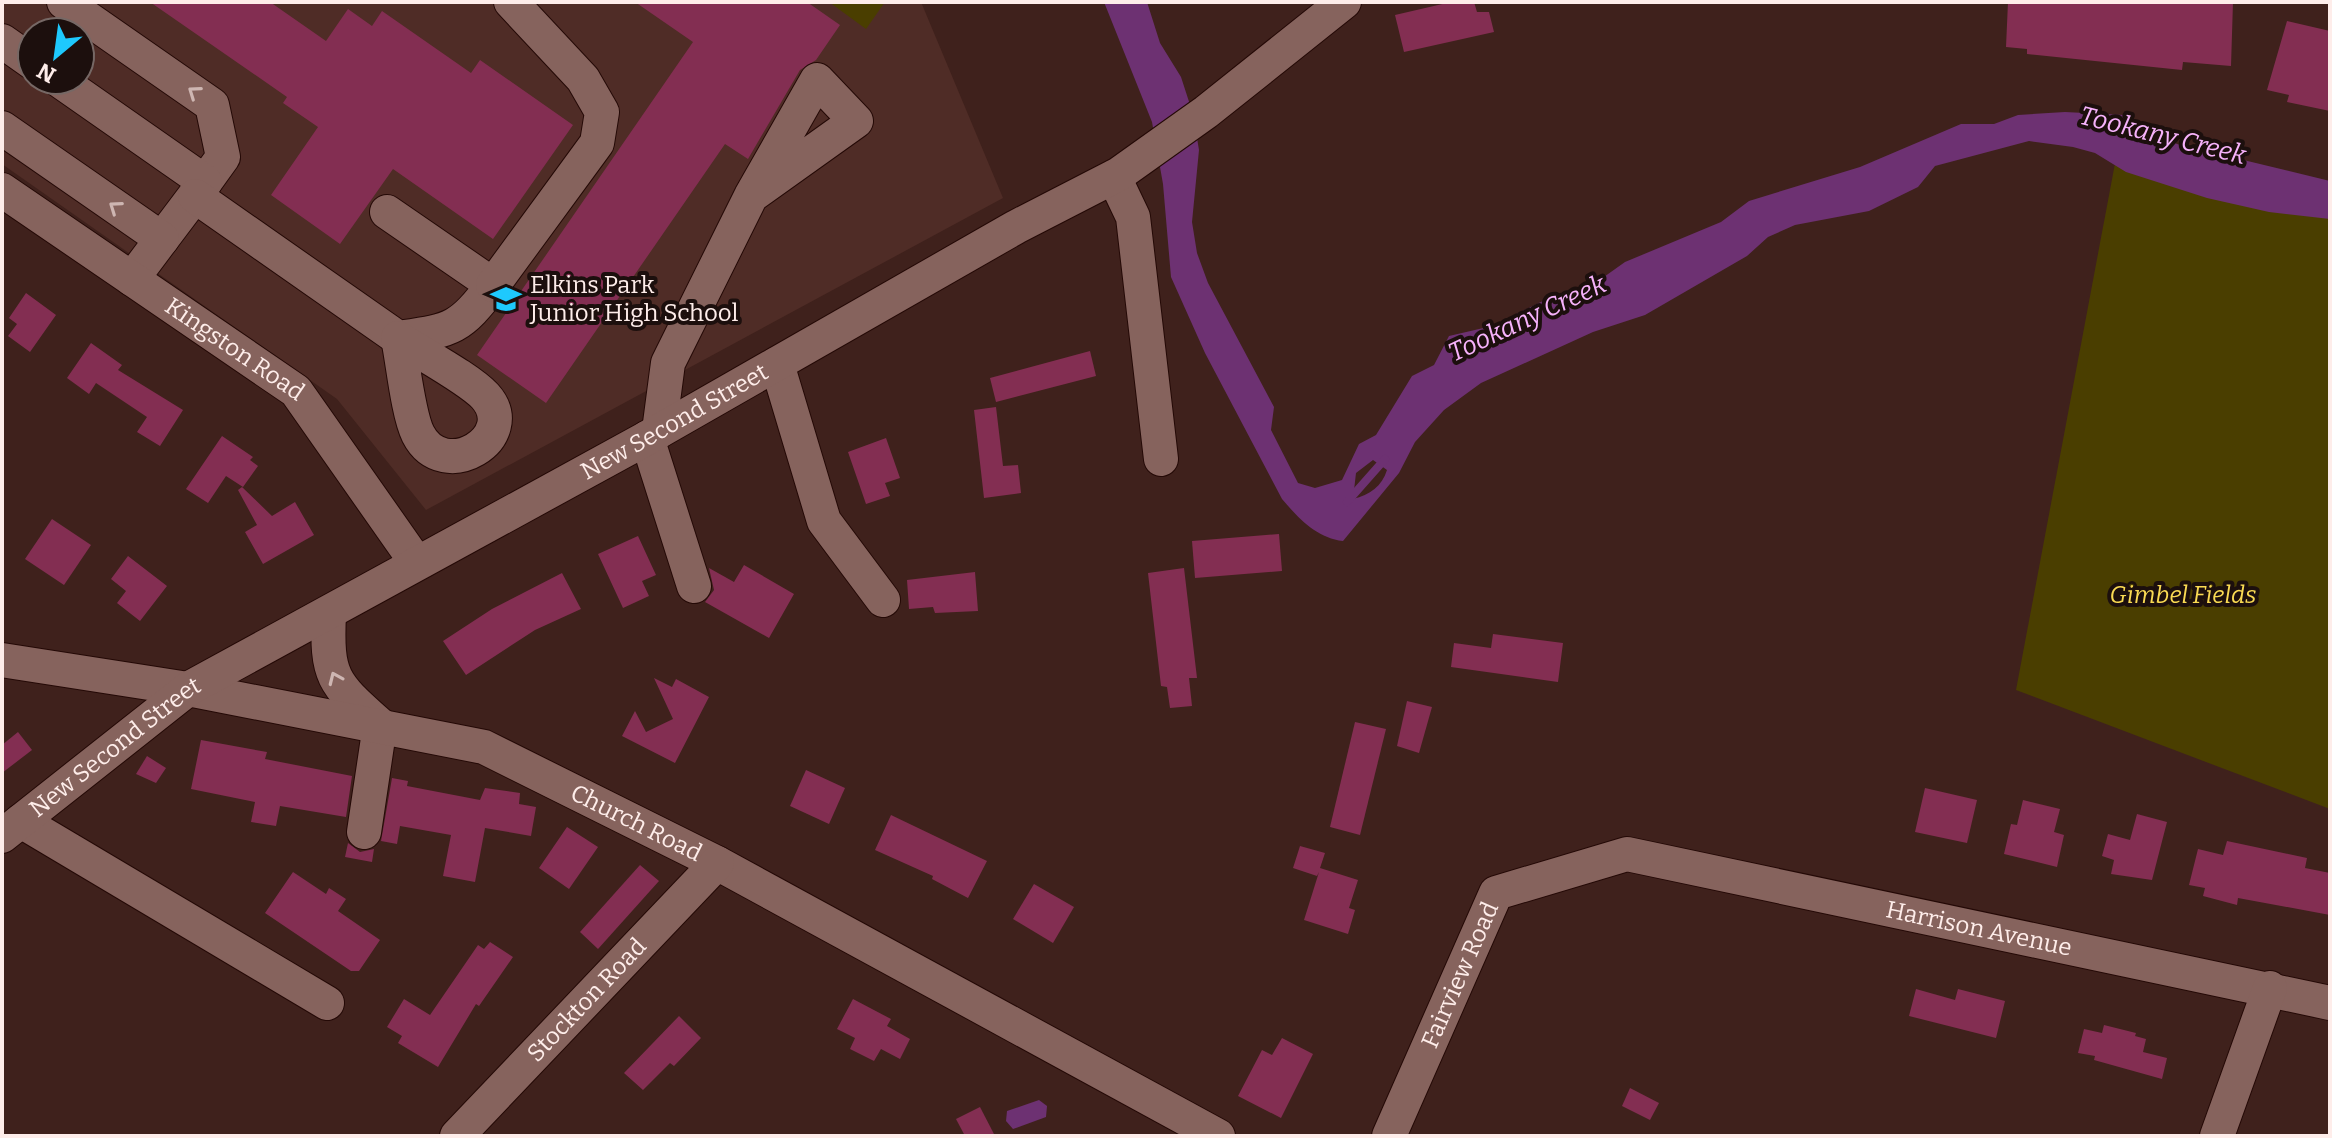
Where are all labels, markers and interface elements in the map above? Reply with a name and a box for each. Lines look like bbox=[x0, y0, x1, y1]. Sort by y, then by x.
north arrow bbox=[16, 16, 96, 96]
text: N bbox=[33, 57, 61, 89]
one-way arrow bbox=[188, 87, 202, 102]
water label: Tookany Creek bbox=[2077, 100, 2250, 171]
one-way arrow bbox=[110, 202, 124, 217]
water label: Tookany Creek bbox=[1444, 268, 1612, 368]
place label: Elkins Park Junior High School bbox=[529, 271, 739, 327]
school or university icon: Elkins Park Junior High School bbox=[489, 282, 523, 316]
street label: Kingston Road bbox=[160, 292, 310, 407]
street label: New Second Street bbox=[576, 358, 773, 485]
park label: Gimbel Fields bbox=[2110, 581, 2256, 609]
street label: New Second Street bbox=[24, 671, 206, 823]
one-way arrow bbox=[329, 672, 345, 686]
street label: Church Road bbox=[566, 778, 706, 867]
street label: Harrison Avenue bbox=[1883, 895, 2075, 962]
street label: Fairview Road bbox=[1416, 898, 1504, 1052]
street label: Stockton Road bbox=[521, 932, 652, 1067]

